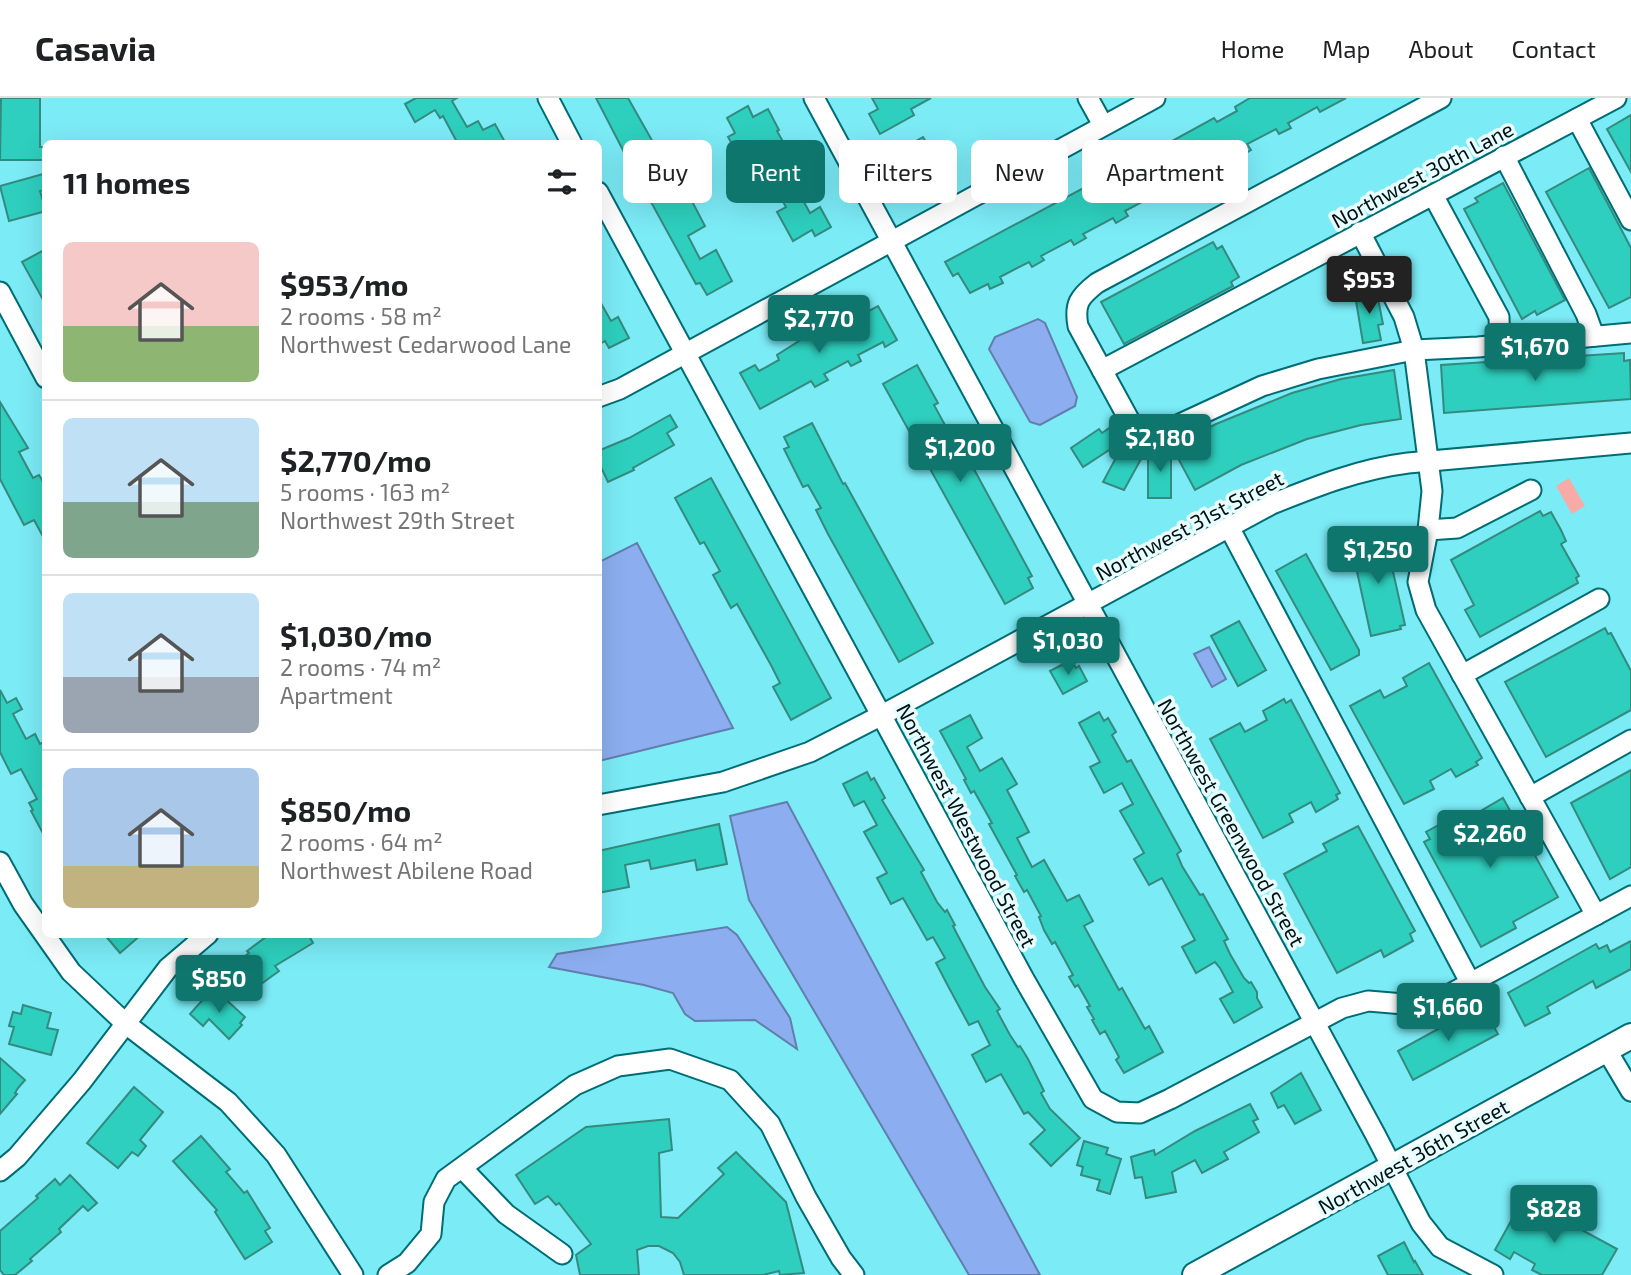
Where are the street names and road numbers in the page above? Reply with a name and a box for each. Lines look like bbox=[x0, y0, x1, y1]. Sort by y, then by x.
street label: Northwest 30th Lane bbox=[1327, 115, 1517, 233]
street label: Northwest 31st Street bbox=[1091, 465, 1287, 585]
street label: Northwest Greenwood Street bbox=[1153, 694, 1311, 950]
street label: Northwest Westwood Street bbox=[892, 699, 1042, 951]
street label: Northwest 36th Street bbox=[1313, 1093, 1513, 1219]

